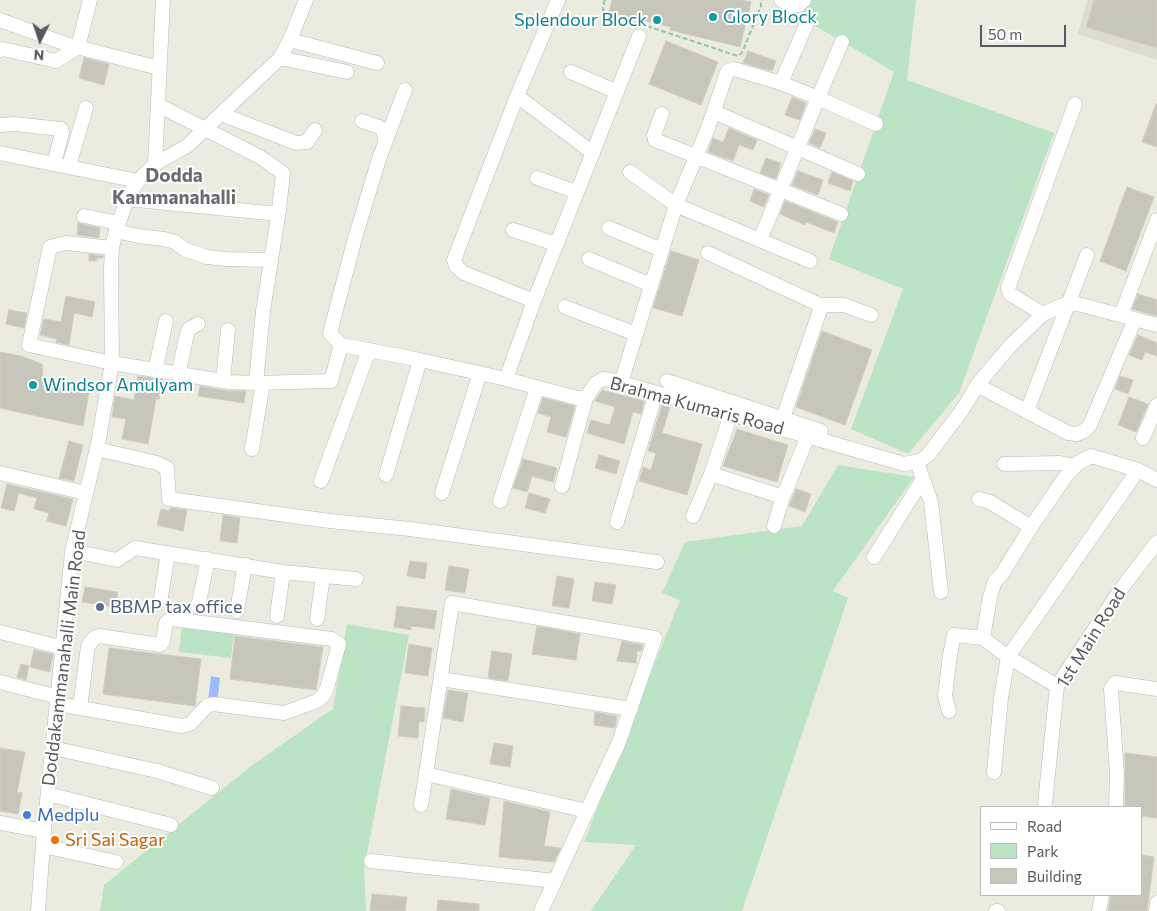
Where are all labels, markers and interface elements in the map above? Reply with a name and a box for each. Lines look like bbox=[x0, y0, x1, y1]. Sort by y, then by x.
place label: Glory Block bbox=[723, 6, 817, 28]
place label: Splendour Block bbox=[514, 9, 647, 31]
marker: Glory Block bbox=[707, 11, 719, 23]
marker: Splendour Block bbox=[651, 14, 663, 26]
north arrow bbox=[15, 15, 65, 65]
scale bar bbox=[982, 15, 1068, 47]
text: 50 m bbox=[988, 25, 1022, 43]
text: N bbox=[33, 47, 45, 64]
district label: Dodda Kammanahalli bbox=[112, 165, 236, 209]
street label: Brahma Kumaris Road bbox=[608, 372, 786, 440]
place label: Windsor Amulyam bbox=[43, 374, 193, 396]
marker: Windsor Amulyam bbox=[27, 379, 39, 391]
street label: Doddakammanahalli Main Road bbox=[38, 529, 90, 787]
street label: 1st Main Road bbox=[1052, 584, 1130, 692]
place label: BBMP tax office bbox=[110, 596, 242, 618]
marker: BBMP tax office bbox=[94, 601, 106, 613]
place label: Medplu bbox=[37, 804, 99, 826]
legend bbox=[980, 806, 1142, 896]
marker: Medplu bbox=[21, 809, 33, 821]
text: Road bbox=[1027, 817, 1062, 835]
place label: Sri Sai Sagar bbox=[65, 829, 165, 851]
marker: Sri Sai Sagar bbox=[49, 834, 61, 846]
text: Park bbox=[1027, 842, 1058, 860]
text: Building bbox=[1027, 867, 1082, 885]

